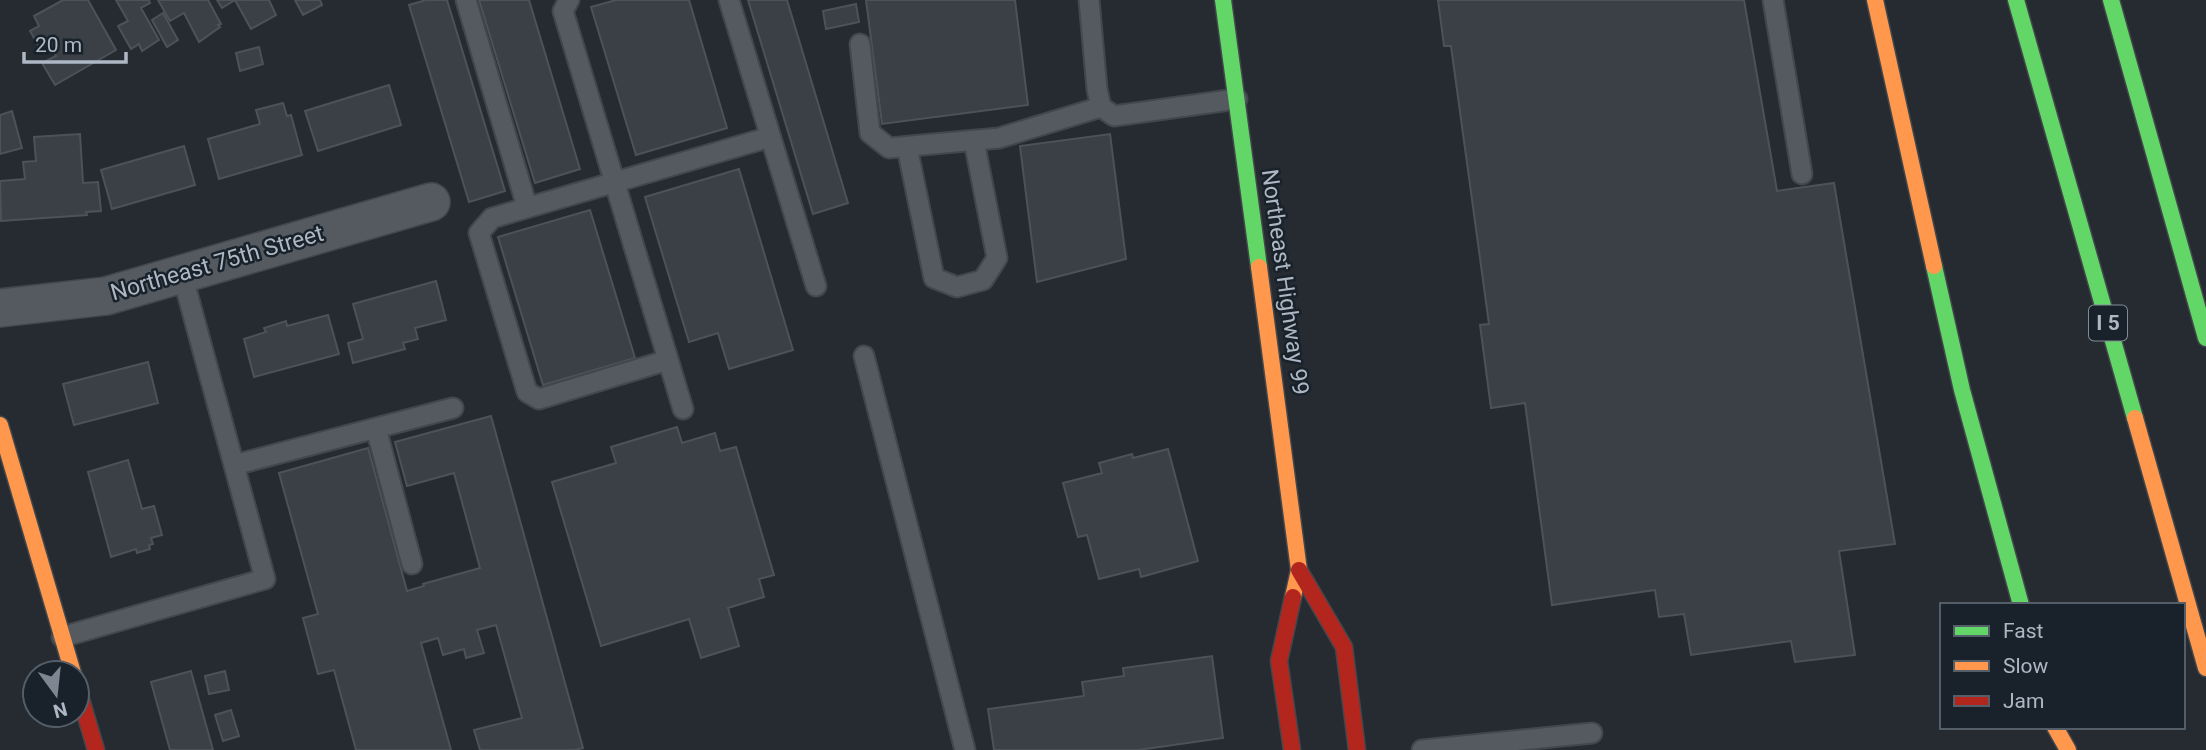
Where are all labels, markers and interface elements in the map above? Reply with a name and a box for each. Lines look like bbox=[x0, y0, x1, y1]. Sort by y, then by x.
scale bar bbox=[24, 21, 126, 65]
text: 20 m bbox=[35, 33, 82, 57]
street label: Northeast Highway 99 bbox=[1256, 167, 1314, 397]
street label: Northeast 75th Street bbox=[107, 220, 327, 306]
road number: I 5 bbox=[2089, 306, 2127, 340]
legend bbox=[1940, 603, 2185, 729]
text: Fast bbox=[2003, 619, 2044, 643]
text: Slow bbox=[2003, 654, 2049, 678]
north arrow bbox=[21, 659, 91, 729]
text: Jam bbox=[2003, 689, 2044, 713]
text: N bbox=[51, 697, 70, 723]

